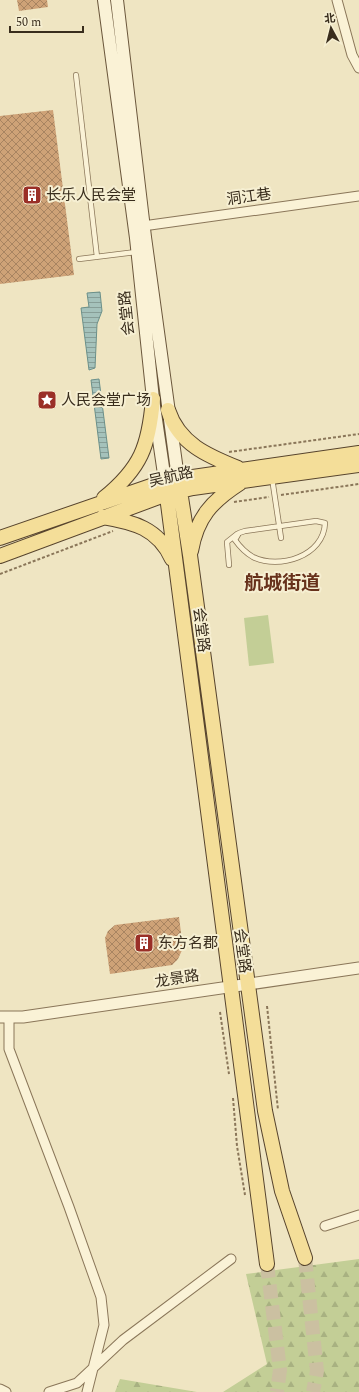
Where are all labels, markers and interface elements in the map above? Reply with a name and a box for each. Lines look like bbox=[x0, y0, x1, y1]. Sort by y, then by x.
scale bar bbox=[10, 8, 83, 34]
north arrow bbox=[311, 8, 351, 48]
text: 北 bbox=[323, 9, 336, 28]
text: 50 m bbox=[16, 13, 41, 32]
street label: 洞江巷 bbox=[225, 182, 273, 212]
building icon: 长乐人民会堂 bbox=[21, 184, 43, 206]
place label: 长乐人民会堂 bbox=[46, 184, 136, 207]
street label: 会堂路 bbox=[113, 289, 141, 337]
place icon: 人民会堂广场 bbox=[36, 389, 58, 411]
place label: 人民会堂广场 bbox=[61, 389, 151, 412]
street label: 吴航路 bbox=[146, 461, 196, 493]
district label: 航城街道 bbox=[244, 569, 320, 598]
street label: 会堂路 bbox=[187, 606, 215, 654]
street label: 会堂路 bbox=[227, 927, 257, 975]
building icon: 东方名郡 bbox=[133, 932, 155, 954]
place label: 东方名郡 bbox=[158, 932, 218, 955]
street label: 龙景路 bbox=[153, 964, 201, 994]

